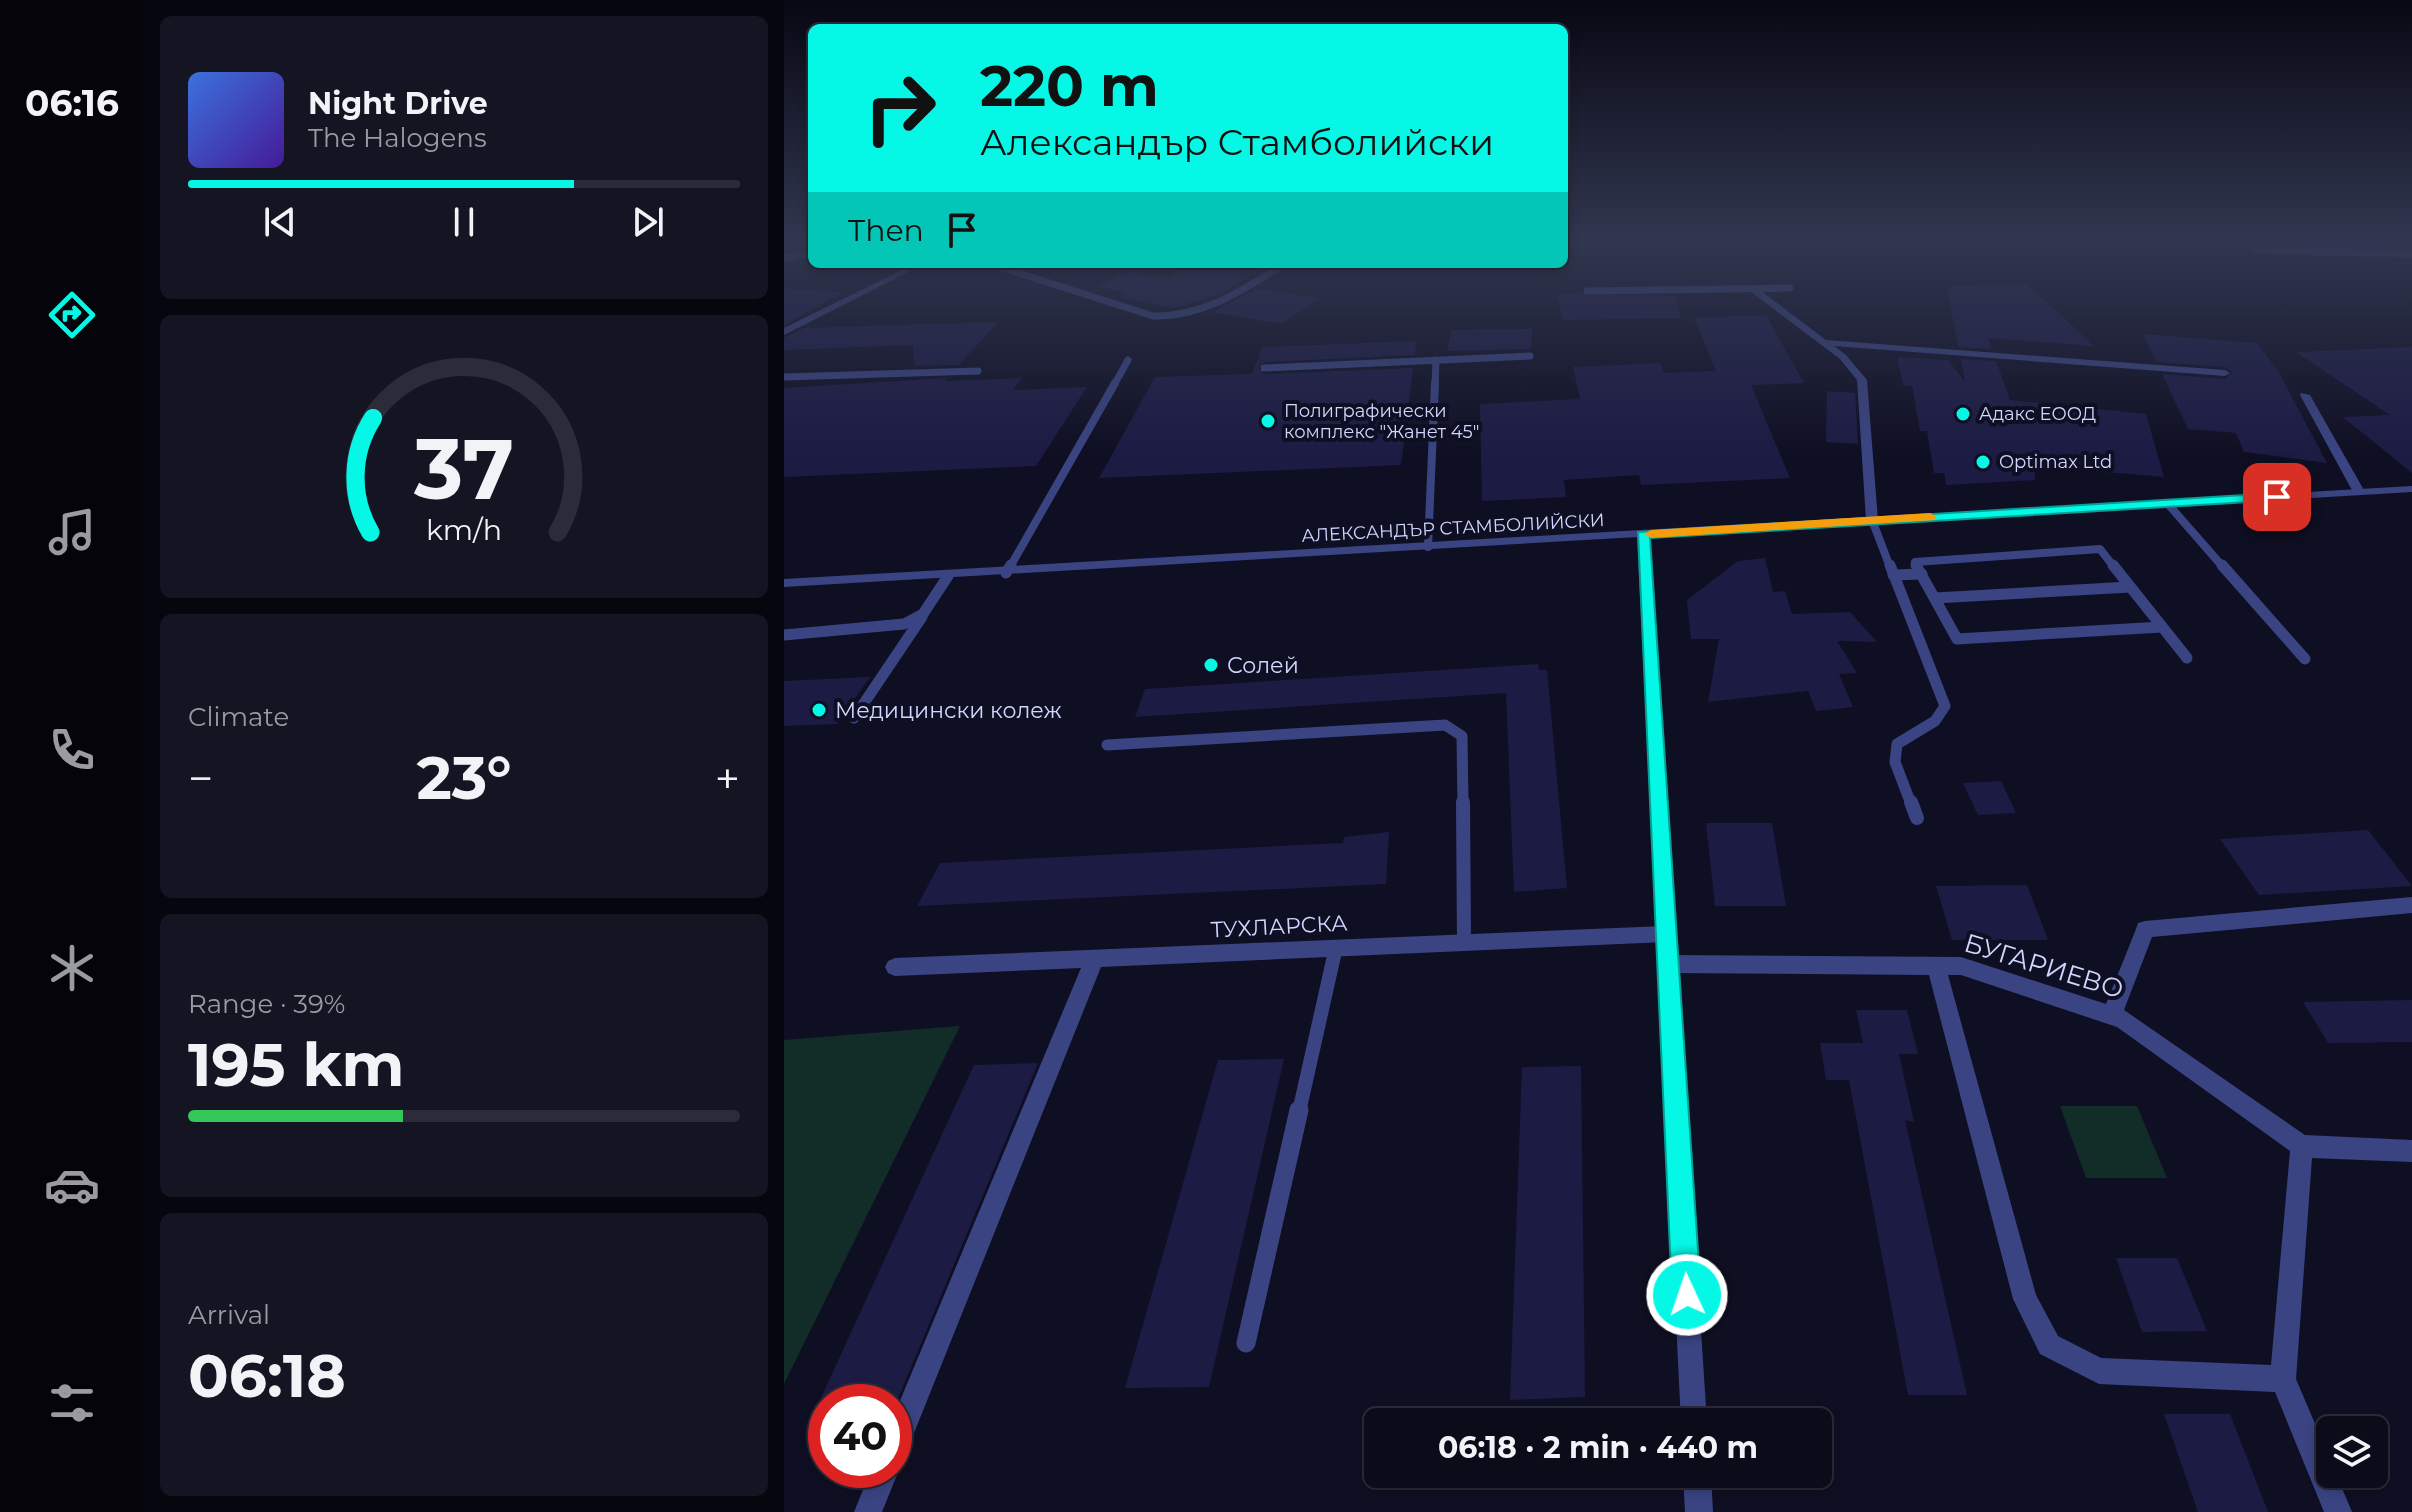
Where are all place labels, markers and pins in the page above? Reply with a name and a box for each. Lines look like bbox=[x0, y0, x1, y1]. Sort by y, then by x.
place label: Полиграфически комплекс "Жанет 45" bbox=[1284, 400, 1479, 443]
place label: Адакс ЕООД bbox=[1979, 403, 2096, 425]
marker: Адакс ЕООД bbox=[1954, 405, 1972, 423]
marker: Полиграфически комплекс "Жанет 45" bbox=[1259, 412, 1277, 430]
place label: Optimax Ltd bbox=[1999, 451, 2112, 473]
marker: Optimax Ltd bbox=[1974, 453, 1992, 471]
pin bbox=[2243, 463, 2311, 531]
place label: Солей bbox=[1227, 652, 1299, 679]
marker: Солей bbox=[1202, 656, 1220, 674]
place label: Медицински колеж bbox=[835, 697, 1062, 724]
marker: Медицински колеж bbox=[810, 701, 828, 719]

